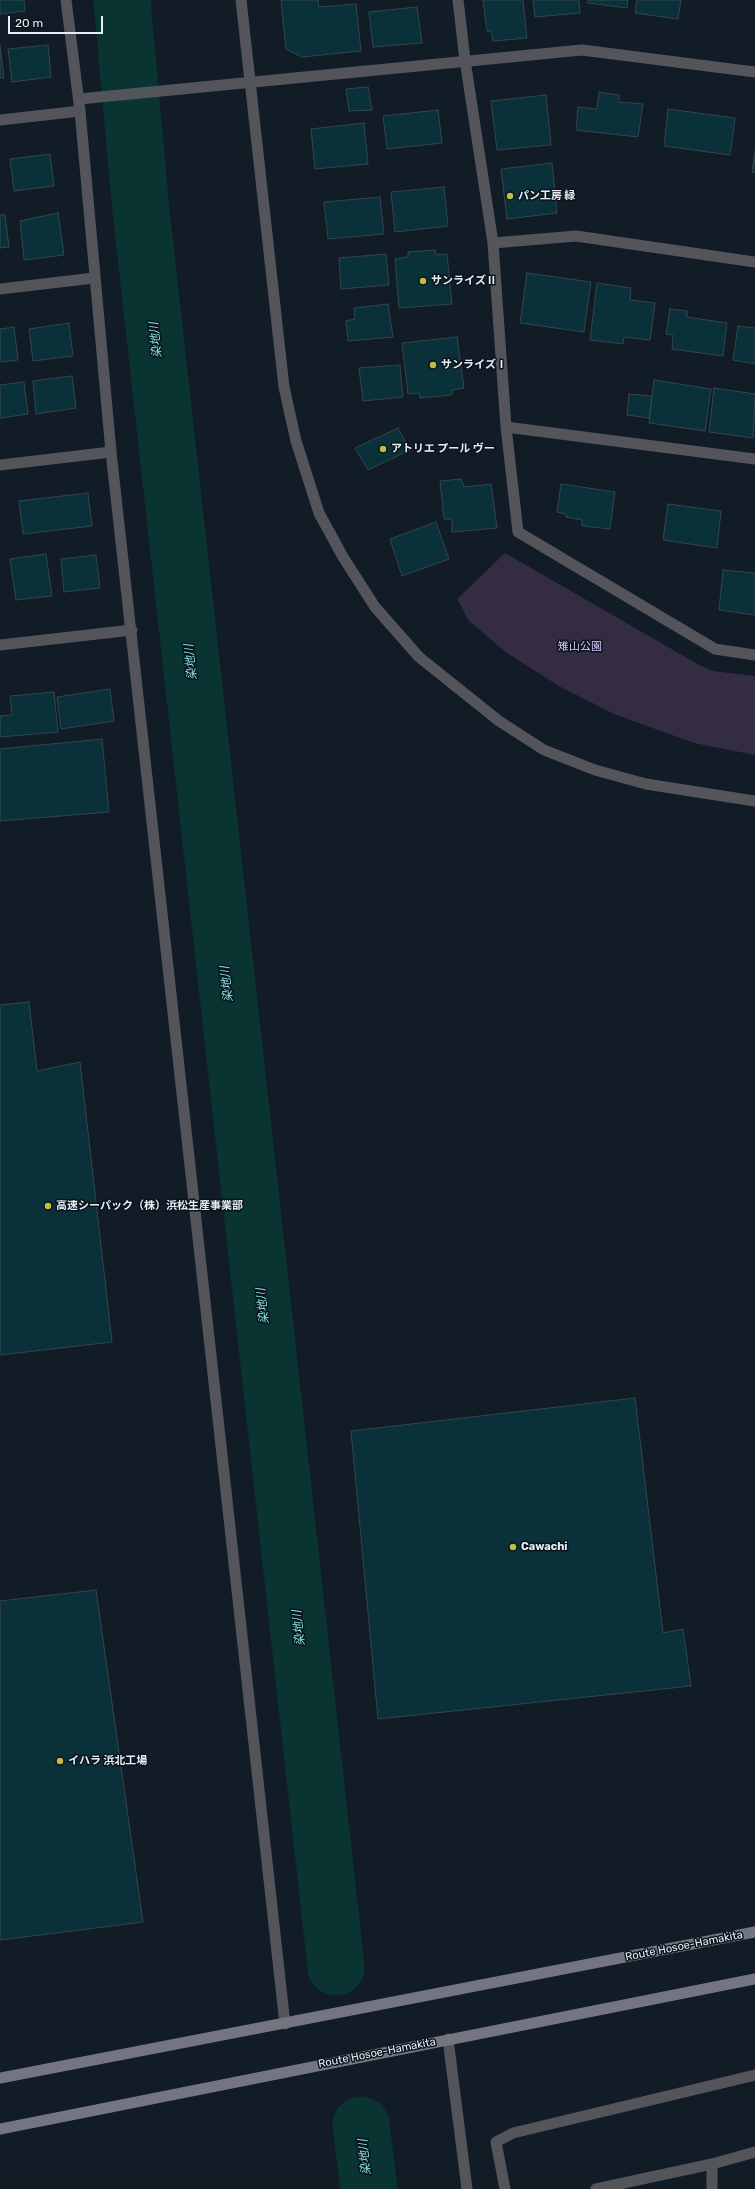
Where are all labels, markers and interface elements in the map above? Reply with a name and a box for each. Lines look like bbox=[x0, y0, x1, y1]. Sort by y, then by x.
scale bar bbox=[10, 8, 105, 34]
text: 20 m bbox=[15, 16, 43, 30]
place label: パン工房 緑 bbox=[518, 189, 575, 203]
marker: パン工房 緑 bbox=[505, 191, 515, 201]
place label: サンライズⅡ bbox=[431, 274, 497, 288]
marker: サンライズⅡ bbox=[418, 276, 428, 286]
water label: 染地川 bbox=[147, 321, 165, 359]
place label: サンライズⅠ bbox=[441, 358, 507, 372]
marker: サンライズⅠ bbox=[428, 360, 438, 370]
place label: アトリエ プール ヴー bbox=[391, 442, 495, 456]
marker: アトリエ プール ヴー bbox=[378, 444, 388, 454]
park label: 雉山公園 bbox=[558, 640, 602, 654]
water label: 染地川 bbox=[182, 643, 200, 681]
water label: 染地川 bbox=[218, 965, 236, 1003]
place label: 高速シーパック（株）浜松生産事業部 bbox=[56, 1199, 243, 1213]
marker: 高速シーパック（株）浜松生産事業部 bbox=[43, 1201, 53, 1211]
water label: 染地川 bbox=[254, 1287, 272, 1325]
place label: Cawachi bbox=[521, 1540, 567, 1554]
marker: Cawachi bbox=[508, 1542, 518, 1552]
water label: 染地川 bbox=[290, 1609, 308, 1647]
place label: イハラ 浜北工場 bbox=[68, 1754, 147, 1768]
marker: イハラ 浜北工場 bbox=[55, 1756, 65, 1766]
street label: Route Hosoe-Hamakita bbox=[624, 1928, 744, 1964]
street label: Route Hosoe-Hamakita bbox=[317, 2035, 437, 2071]
water label: 染地川 bbox=[356, 2138, 374, 2176]

